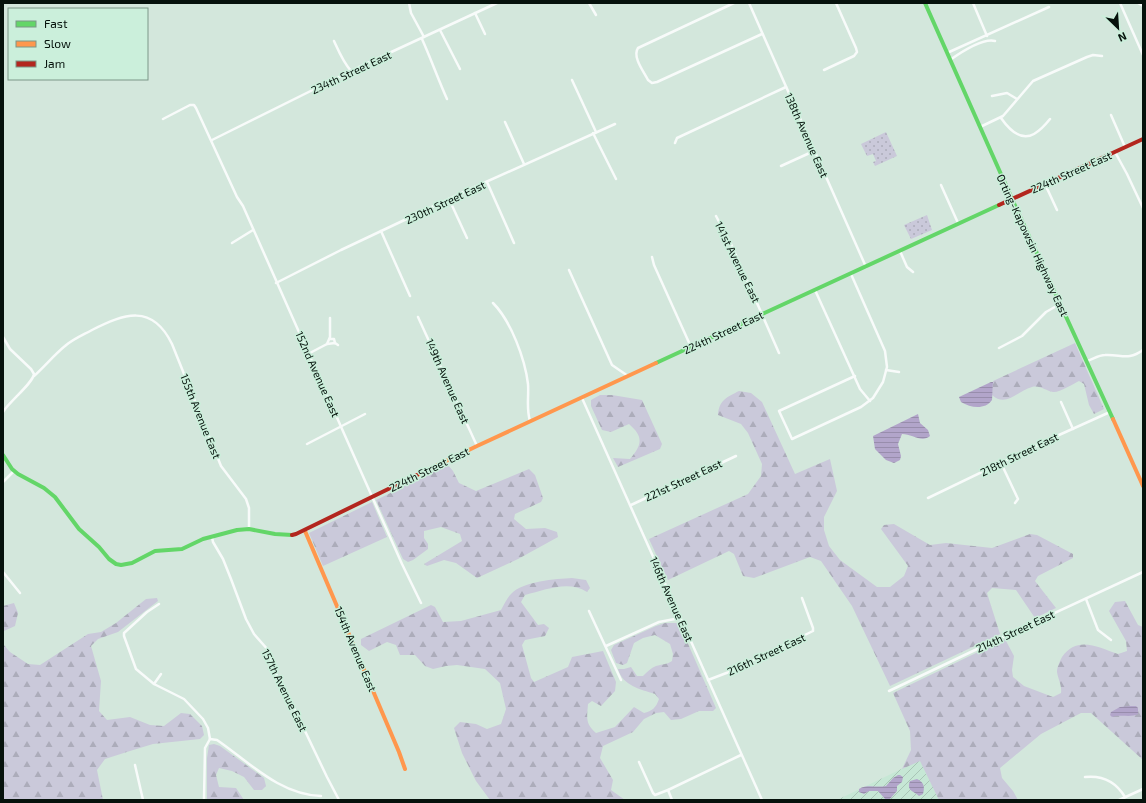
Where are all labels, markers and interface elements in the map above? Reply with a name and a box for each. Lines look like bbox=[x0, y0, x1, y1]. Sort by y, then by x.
legend bbox=[8, 8, 148, 80]
north arrow bbox=[1098, 8, 1138, 48]
text: Fast bbox=[44, 16, 68, 30]
text: N bbox=[1116, 30, 1129, 45]
text: Slow bbox=[44, 36, 71, 50]
street label: 234th Street East bbox=[309, 48, 393, 96]
text: Jam bbox=[44, 56, 65, 70]
street label: 138th Avenue East bbox=[783, 91, 831, 179]
street label: 224th Street East bbox=[1029, 148, 1113, 196]
street label: Orting-Kapowsin Highway East bbox=[994, 172, 1072, 318]
street label: 230th Street East bbox=[403, 178, 487, 226]
street label: 141st Avenue East bbox=[713, 219, 763, 305]
street label: 224th Street East bbox=[681, 308, 765, 356]
street label: 152nd Avenue East bbox=[293, 329, 343, 419]
street label: 149th Avenue East bbox=[423, 337, 473, 425]
street label: 155th Avenue East bbox=[178, 372, 224, 460]
street label: 218th Street East bbox=[978, 429, 1060, 479]
street label: 224th Street East bbox=[387, 444, 471, 494]
street label: 221st Street East bbox=[642, 456, 724, 504]
street label: 146th Avenue East bbox=[647, 555, 697, 643]
street label: 154th Avenue East bbox=[332, 605, 380, 693]
street label: 214th Street East bbox=[974, 607, 1056, 655]
street label: 216th Street East bbox=[725, 630, 807, 678]
street label: 157th Avenue East bbox=[259, 647, 311, 733]

